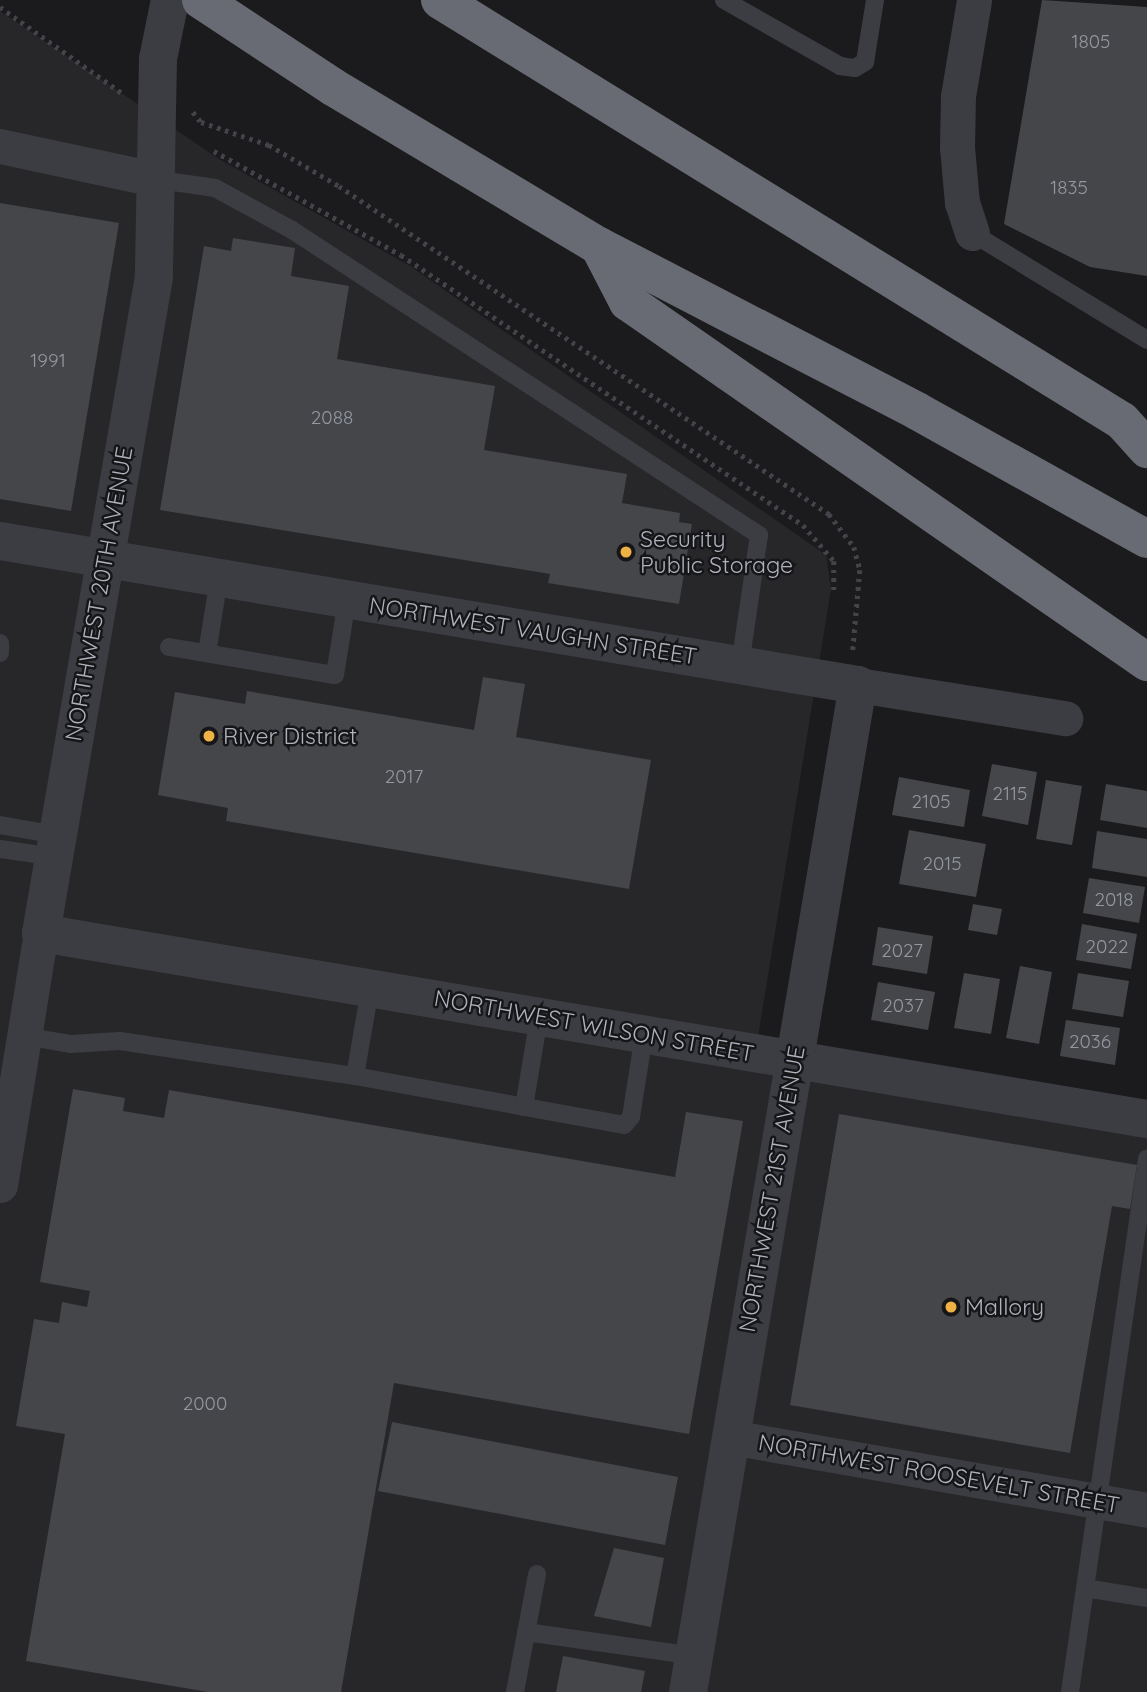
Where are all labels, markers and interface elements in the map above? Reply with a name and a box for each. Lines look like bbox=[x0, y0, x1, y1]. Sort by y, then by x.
house number: 1805 bbox=[1072, 31, 1110, 53]
house number: 1835 bbox=[1050, 177, 1088, 199]
house number: 1991 bbox=[30, 350, 66, 372]
house number: 2088 bbox=[311, 407, 353, 429]
street label: NORTHWEST 20TH AVENUE bbox=[60, 445, 138, 743]
place label: Security Public Storage bbox=[640, 525, 793, 579]
marker: Security Public Storage bbox=[618, 544, 634, 560]
street label: NORTHWEST VAUGHN STREET bbox=[367, 591, 699, 671]
place label: River District bbox=[223, 722, 357, 750]
marker: River District bbox=[201, 728, 217, 744]
house number: 2017 bbox=[385, 766, 423, 788]
house number: 2115 bbox=[993, 783, 1027, 805]
house number: 2105 bbox=[911, 791, 951, 813]
house number: 2015 bbox=[922, 853, 962, 875]
house number: 2018 bbox=[1094, 889, 1134, 911]
house number: 2022 bbox=[1086, 936, 1128, 958]
house number: 2027 bbox=[881, 940, 923, 962]
street label: NORTHWEST WILSON STREET bbox=[432, 984, 756, 1068]
house number: 2037 bbox=[882, 995, 924, 1017]
house number: 2036 bbox=[1069, 1031, 1111, 1053]
street label: NORTHWEST 21ST AVENUE bbox=[733, 1044, 811, 1334]
place label: Mallory bbox=[965, 1293, 1044, 1321]
marker: Mallory bbox=[943, 1299, 959, 1315]
house number: 2000 bbox=[183, 1393, 227, 1415]
street label: NORTHWEST ROOSEVELT STREET bbox=[756, 1429, 1122, 1519]

